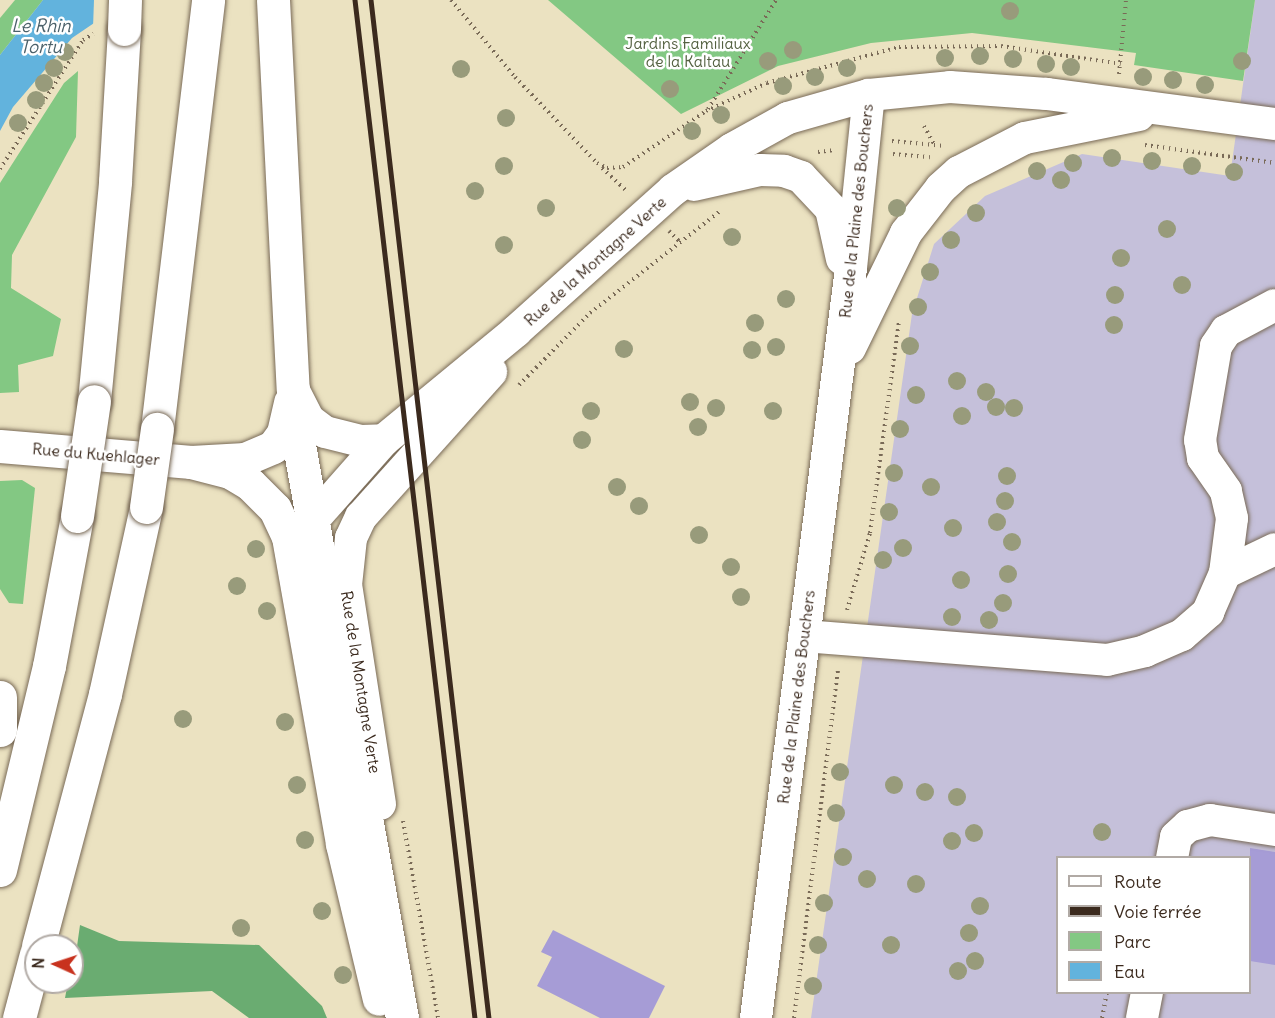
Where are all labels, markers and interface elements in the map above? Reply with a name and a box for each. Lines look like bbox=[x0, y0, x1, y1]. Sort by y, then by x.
water label: Le Rhin Tortu bbox=[11, 16, 71, 58]
park label: Jardins Familiaux de la Kaltau bbox=[625, 33, 751, 71]
street label: Rue de la Plaine des Bouchers bbox=[835, 103, 877, 319]
street label: Rue de la Montagne Verte bbox=[520, 192, 670, 330]
street label: Rue du Kuehlager bbox=[31, 439, 161, 469]
street label: Rue de la Montagne Verte bbox=[337, 589, 385, 775]
street label: Rue de la Plaine des Bouchers bbox=[773, 589, 819, 805]
legend bbox=[1056, 856, 1251, 994]
text: Route bbox=[1114, 870, 1162, 893]
text: Voie ferrée bbox=[1114, 900, 1201, 923]
text: Parc bbox=[1114, 930, 1151, 953]
north arrow bbox=[24, 934, 84, 994]
text: N bbox=[28, 957, 48, 969]
text: Eau bbox=[1114, 960, 1145, 983]

